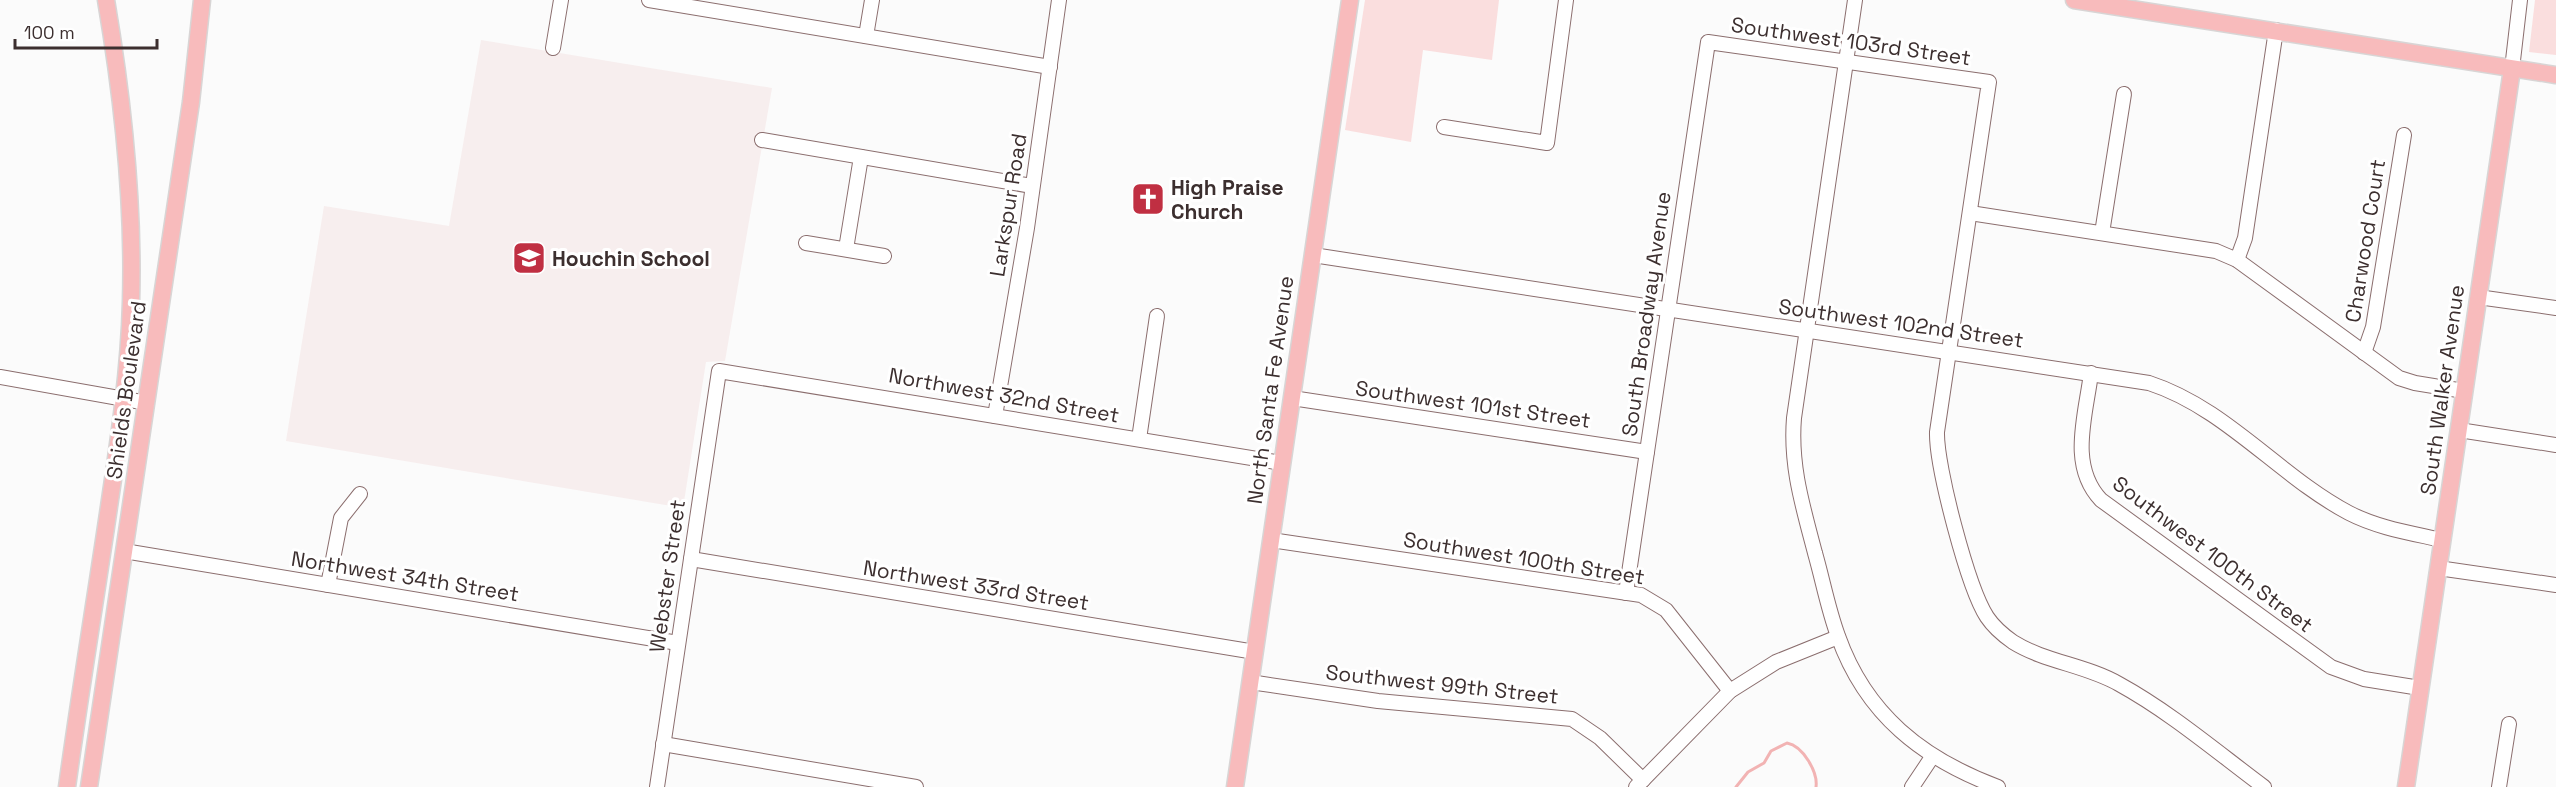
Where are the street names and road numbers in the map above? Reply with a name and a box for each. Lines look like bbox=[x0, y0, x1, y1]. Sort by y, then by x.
street label: Southwest 103rd Street bbox=[1729, 11, 1973, 71]
street label: Larkspur Road bbox=[983, 131, 1033, 279]
street label: Charwood Court bbox=[2339, 158, 2391, 324]
street label: South Broadway Avenue bbox=[1615, 190, 1677, 438]
street label: North Santa Fe Avenue bbox=[1241, 274, 1299, 506]
street label: South Walker Avenue bbox=[2414, 283, 2470, 497]
street label: Southwest 102nd Street bbox=[1777, 292, 2025, 354]
street label: Shields Boulevard bbox=[100, 299, 152, 481]
street label: Northwest 32nd Street bbox=[887, 361, 1121, 429]
street label: Southwest 101st Street bbox=[1354, 374, 1592, 434]
street label: Southwest 100th Street bbox=[2107, 470, 2319, 638]
street label: Webster Street bbox=[643, 498, 691, 654]
street label: Southwest 100th Street bbox=[1401, 526, 1647, 590]
street label: Northwest 34th Street bbox=[289, 545, 521, 607]
street label: Northwest 33rd Street bbox=[861, 554, 1091, 616]
street label: Southwest 99th Street bbox=[1324, 658, 1560, 710]

